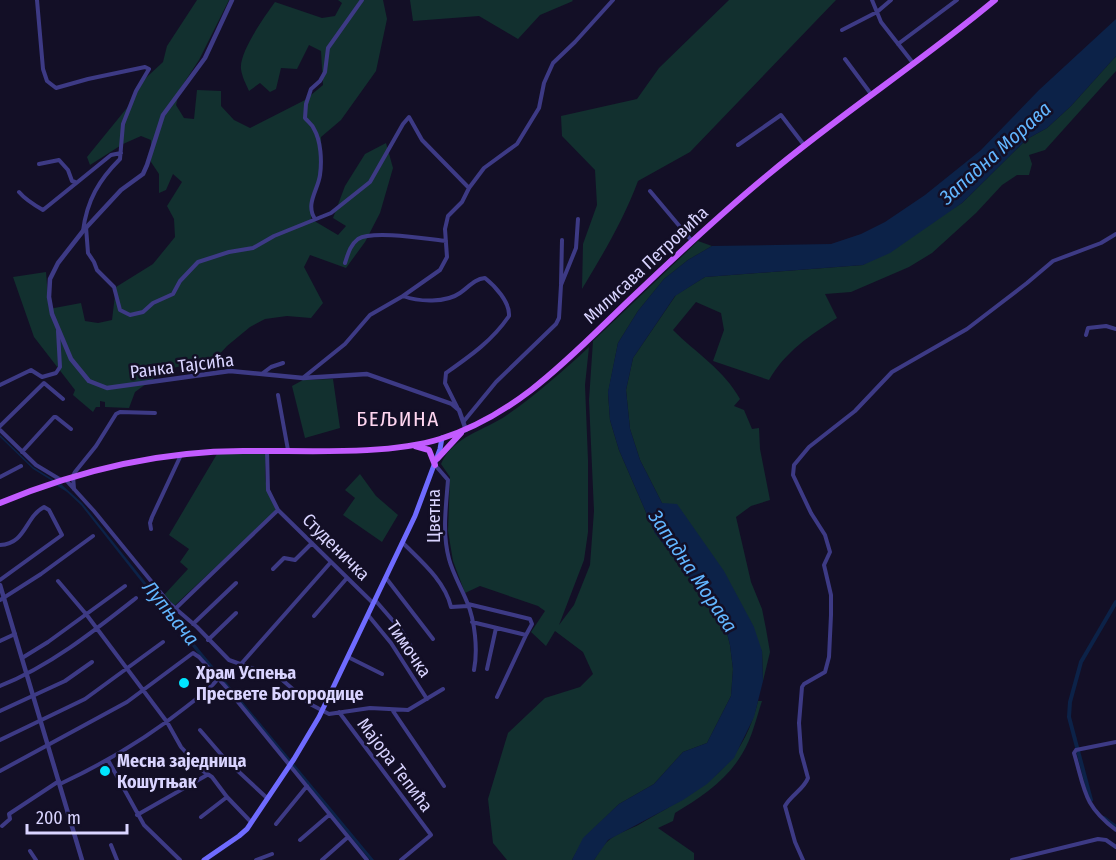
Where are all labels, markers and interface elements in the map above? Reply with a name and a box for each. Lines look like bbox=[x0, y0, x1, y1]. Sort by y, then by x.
water label: Западна Морава bbox=[933, 97, 1056, 210]
street label: Милисава Петровића bbox=[579, 201, 713, 328]
street label: Ранка Тајсића bbox=[129, 349, 235, 383]
district label: БЕЉИНА bbox=[356, 406, 440, 432]
street label: Цветна bbox=[423, 489, 445, 543]
water label: Западна Морава bbox=[643, 505, 743, 637]
street label: Студеничка bbox=[298, 509, 374, 585]
water label: Лупњача bbox=[137, 575, 204, 650]
street label: Тимочка bbox=[382, 616, 436, 682]
place label: Храм Успења Пресвете Богородице bbox=[195, 662, 364, 705]
marker: Храм Успења Пресвете Богородице bbox=[177, 676, 191, 690]
street label: Мајора Тепића bbox=[353, 714, 438, 816]
place label: Месна заједница Кошутњак bbox=[117, 750, 247, 793]
marker: Месна заједница Кошутњак bbox=[98, 764, 112, 778]
scale bar bbox=[27, 797, 128, 835]
text: 200 m bbox=[36, 807, 81, 829]

